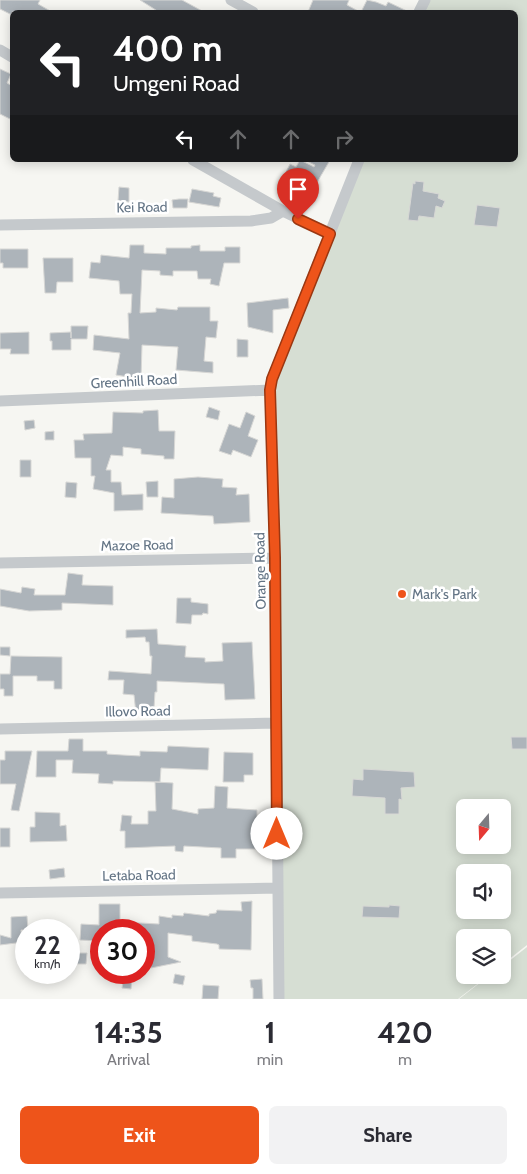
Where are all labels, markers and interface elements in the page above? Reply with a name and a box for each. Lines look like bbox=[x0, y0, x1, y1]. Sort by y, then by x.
text: 400 m bbox=[113, 27, 222, 70]
icon: left bbox=[30, 30, 95, 95]
text: Umgeni Road bbox=[113, 70, 240, 97]
icon: left bbox=[171, 125, 199, 153]
icon: ahead bbox=[224, 125, 252, 153]
icon: ahead bbox=[277, 125, 305, 153]
icon: right bbox=[330, 125, 358, 153]
pin bbox=[277, 168, 319, 219]
icon: arrive bbox=[284, 175, 312, 203]
street label: Kei Road bbox=[116, 198, 168, 216]
street label: Greenhill Road bbox=[90, 370, 178, 392]
street label: Orange Road bbox=[250, 532, 270, 610]
street label: Mazoe Road bbox=[100, 535, 174, 555]
place label: Mark's Park bbox=[412, 585, 478, 603]
marker: Mark's Park bbox=[396, 588, 408, 600]
street label: Illovo Road bbox=[105, 701, 171, 721]
north arrow bbox=[456, 799, 511, 854]
map controls bbox=[456, 799, 511, 984]
position arrow bbox=[250, 807, 302, 859]
button: sound bbox=[456, 864, 511, 919]
street label: Letaba Road bbox=[102, 865, 176, 885]
speed limit sign: 30 bbox=[90, 919, 155, 984]
button: layers bbox=[456, 929, 511, 984]
text: 22 bbox=[34, 930, 61, 960]
text: km/h bbox=[34, 956, 61, 971]
text: 14:35 bbox=[94, 1014, 163, 1051]
text: 1 bbox=[264, 1014, 275, 1051]
text: 420 bbox=[377, 1014, 433, 1051]
text: Arrival bbox=[107, 1050, 150, 1069]
text: min bbox=[257, 1050, 283, 1069]
text: m bbox=[398, 1050, 412, 1069]
button: Exit bbox=[20, 1106, 259, 1164]
button: Share bbox=[269, 1106, 507, 1164]

